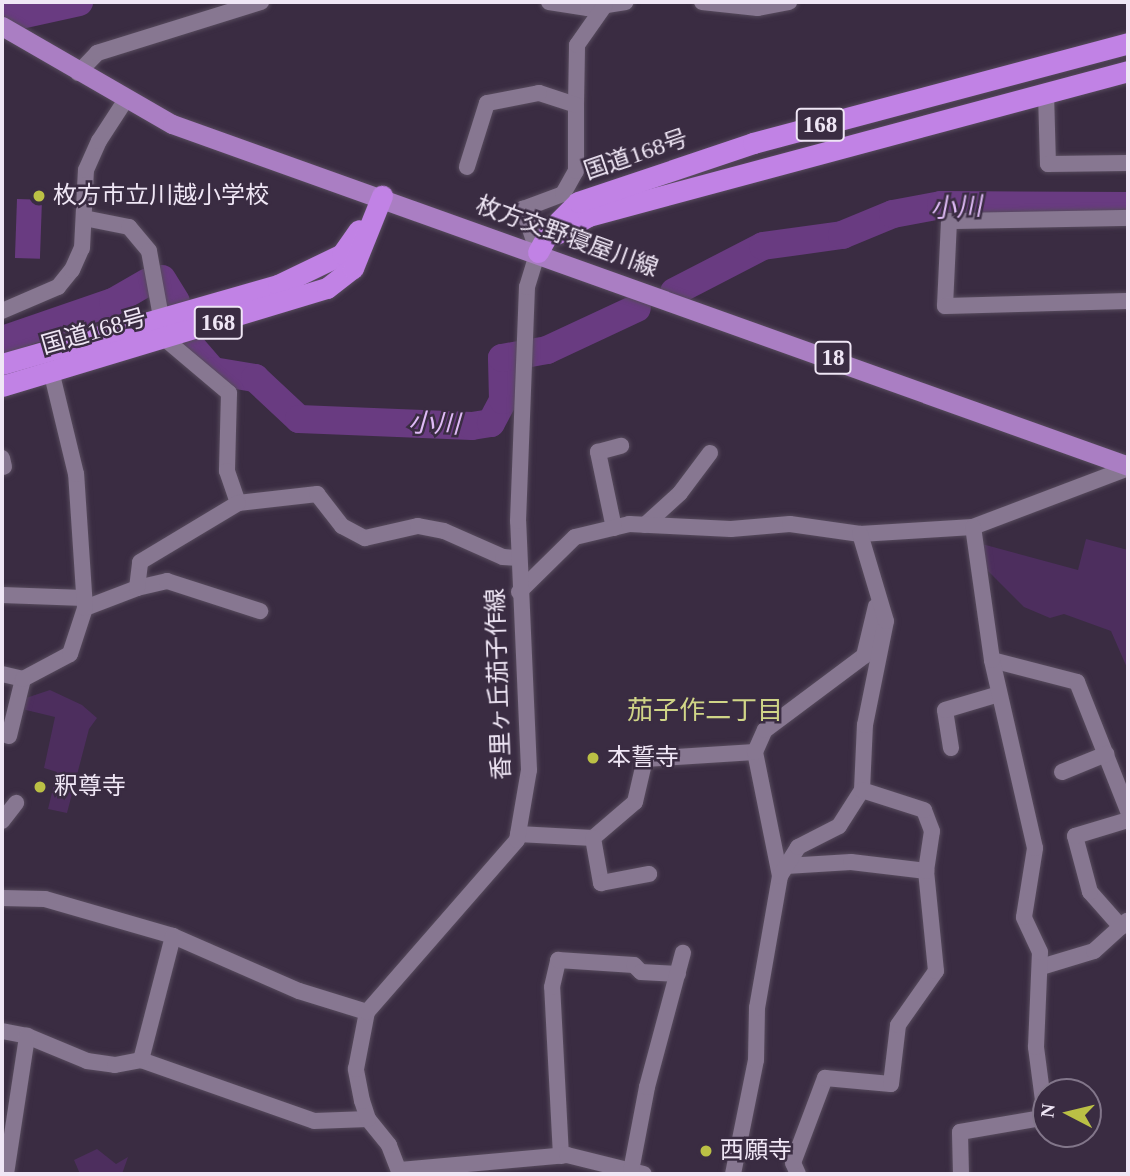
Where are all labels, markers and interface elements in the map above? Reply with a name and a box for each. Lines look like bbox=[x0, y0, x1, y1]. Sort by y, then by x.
road number: 168 bbox=[796, 106, 844, 144]
street label: 国道168号 bbox=[580, 124, 692, 186]
place label: 枚方市立川越小学校 bbox=[53, 182, 269, 210]
marker: 枚方市立川越小学校 bbox=[31, 188, 47, 204]
street label: 枚方交野寝屋川線 bbox=[472, 191, 662, 283]
water label: 小川 bbox=[929, 191, 983, 225]
street label: 国道168号 bbox=[38, 303, 150, 361]
road number: 168 bbox=[194, 304, 242, 342]
road number: 18 bbox=[814, 338, 852, 378]
water label: 小川 bbox=[407, 408, 461, 440]
street label: 香里ヶ丘茄子作線 bbox=[481, 588, 517, 780]
district label: 茄子作二丁目 bbox=[627, 695, 783, 727]
place label: 本誓寺 bbox=[607, 744, 679, 772]
marker: 本誓寺 bbox=[585, 750, 601, 766]
place label: 釈尊寺 bbox=[54, 773, 126, 801]
marker: 釈尊寺 bbox=[32, 779, 48, 795]
north arrow bbox=[1032, 1078, 1102, 1148]
text: N bbox=[1036, 1103, 1059, 1119]
place label: 西願寺 bbox=[720, 1137, 792, 1165]
marker: 西願寺 bbox=[698, 1143, 714, 1159]

